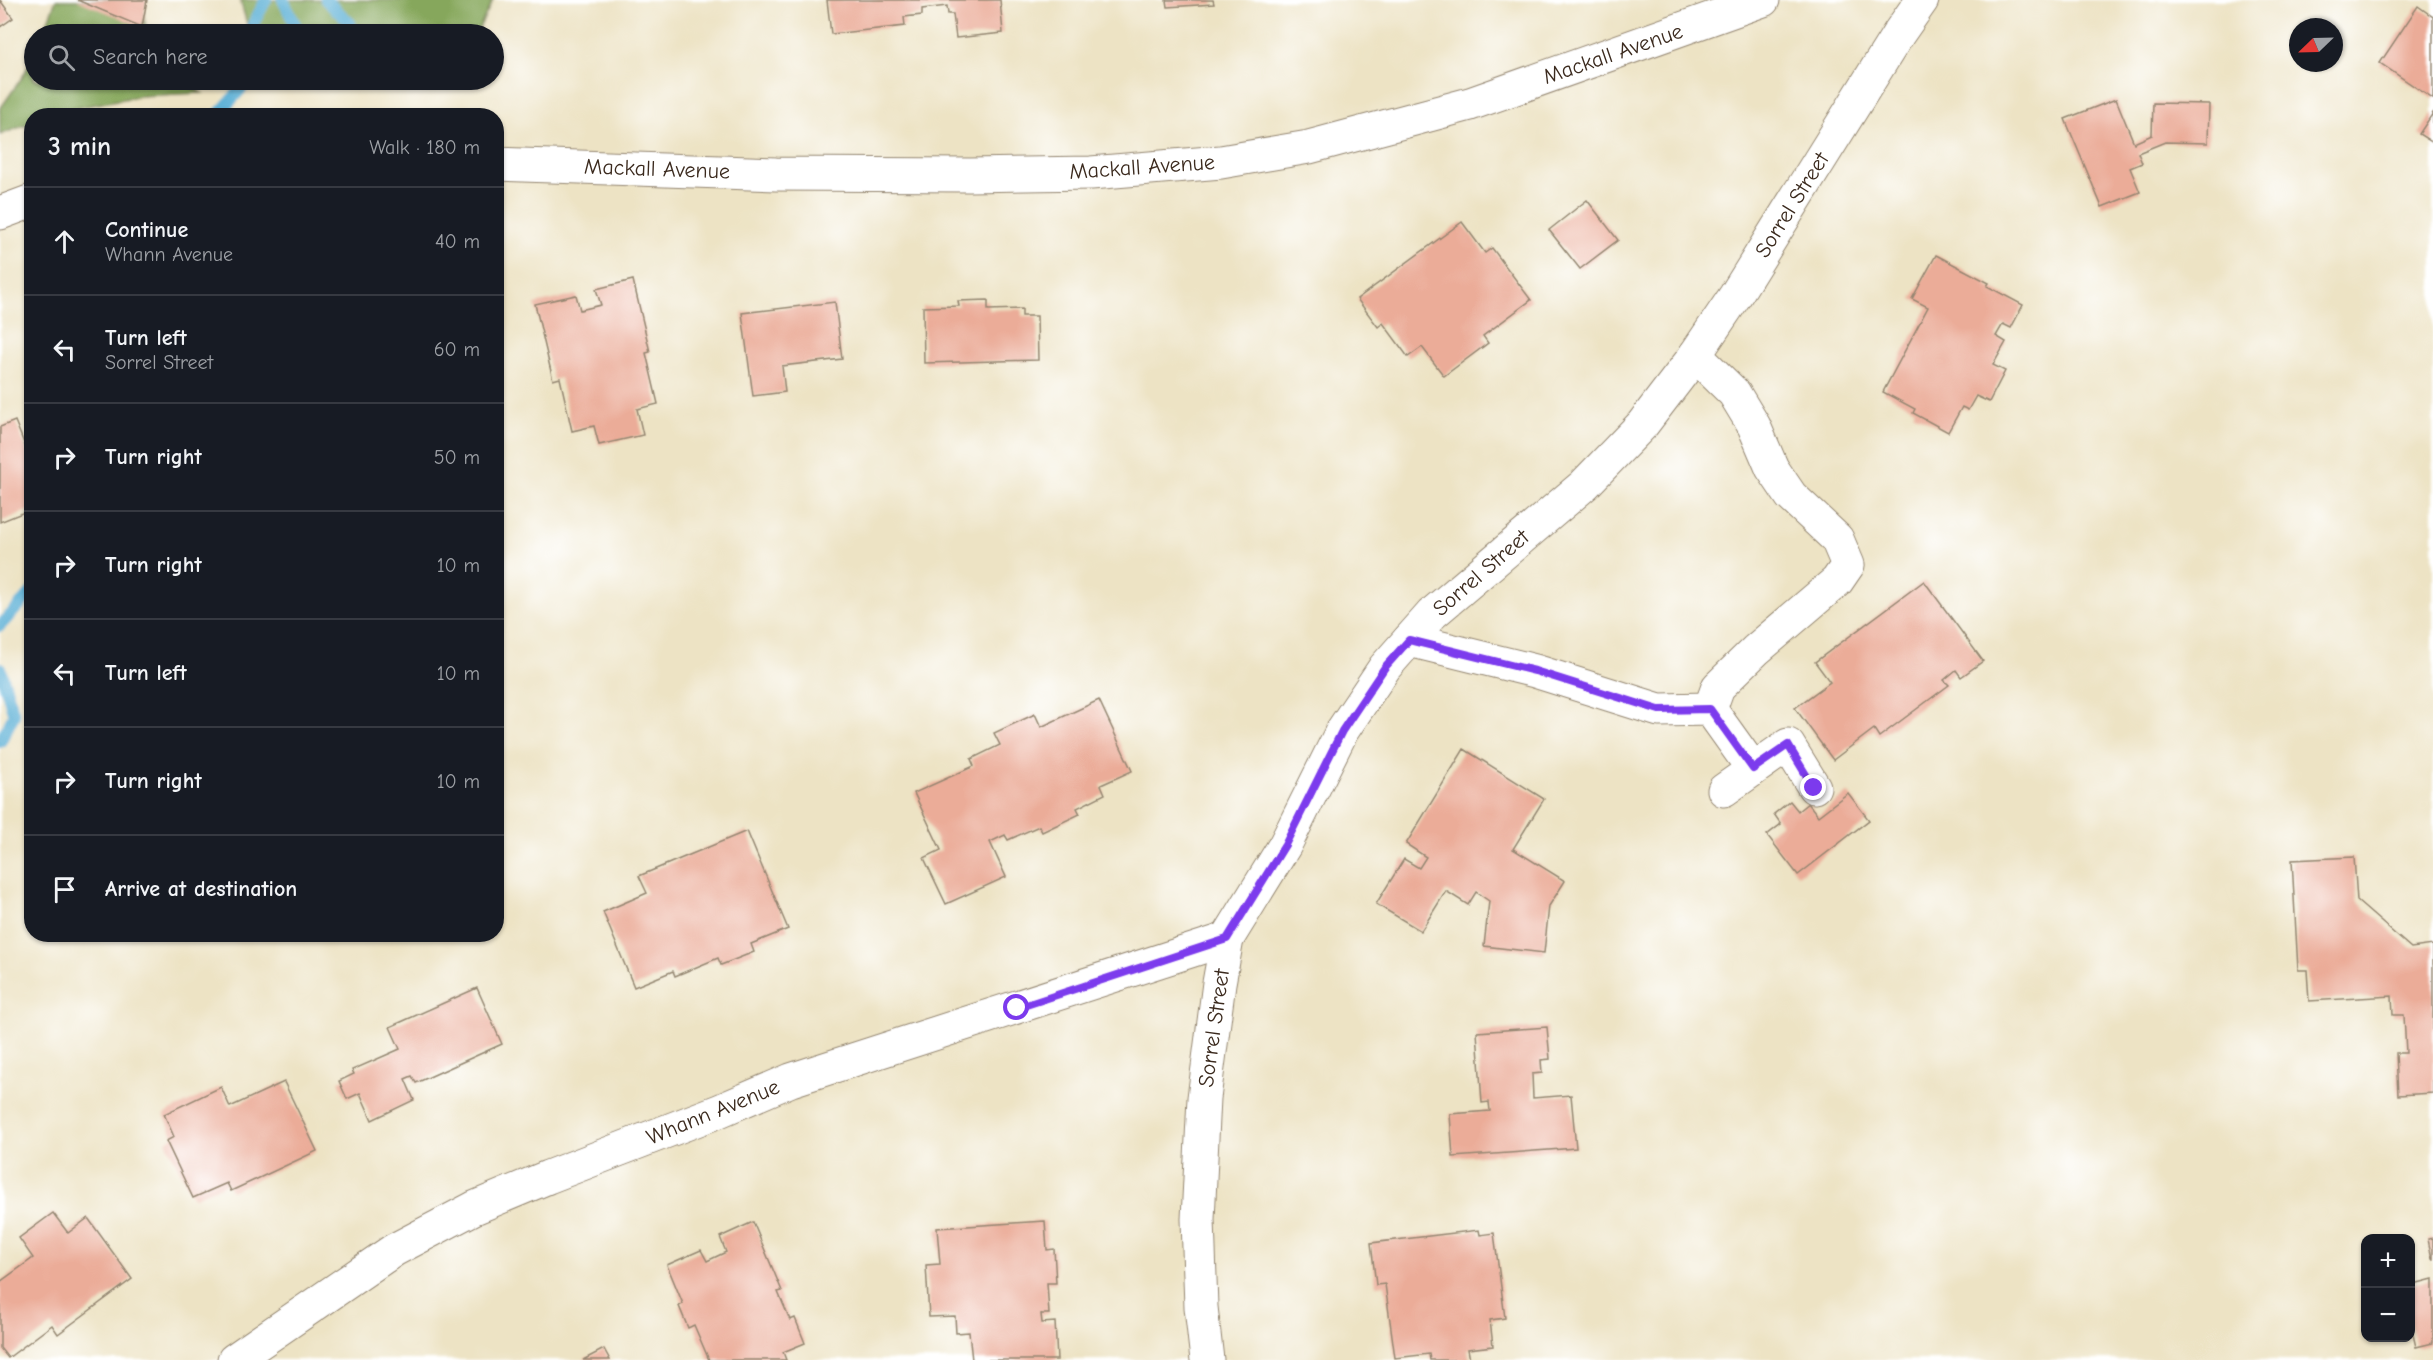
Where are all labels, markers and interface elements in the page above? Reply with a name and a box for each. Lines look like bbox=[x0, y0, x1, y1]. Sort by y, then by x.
street label: Mackall Avenue bbox=[1540, 18, 1686, 90]
north arrow bbox=[2289, 18, 2343, 72]
search box bbox=[24, 24, 504, 90]
icon: search bbox=[45, 41, 78, 74]
text: Search here bbox=[93, 44, 208, 70]
text: 3 min bbox=[48, 132, 111, 162]
text: Walk · 180 m bbox=[369, 136, 480, 159]
street label: Sorrel Street bbox=[1749, 147, 1835, 262]
street label: Mackall Avenue bbox=[1068, 149, 1216, 185]
street label: Mackall Avenue bbox=[584, 153, 730, 185]
text: Continue bbox=[105, 217, 188, 243]
icon: ahead bbox=[48, 225, 81, 258]
text: 40 m bbox=[435, 230, 480, 253]
text: Whann Avenue bbox=[105, 243, 233, 266]
text: Turn left bbox=[105, 325, 187, 351]
icon: left bbox=[48, 333, 81, 366]
text: 60 m bbox=[434, 338, 480, 361]
text: Sorrel Street bbox=[105, 351, 213, 374]
icon: right bbox=[48, 441, 81, 474]
text: Turn right bbox=[105, 444, 202, 470]
text: 50 m bbox=[434, 446, 480, 469]
street label: Sorrel Street bbox=[1428, 524, 1535, 622]
icon: right bbox=[48, 549, 81, 582]
text: Turn right bbox=[105, 552, 202, 578]
text: 10 m bbox=[437, 554, 480, 577]
icon: left bbox=[48, 657, 81, 690]
text: Turn left bbox=[105, 660, 187, 686]
text: 10 m bbox=[437, 662, 480, 685]
icon: right bbox=[48, 765, 81, 798]
text: Turn right bbox=[105, 768, 202, 794]
text: 10 m bbox=[437, 770, 480, 793]
route end bbox=[1800, 774, 1826, 800]
icon: arrive bbox=[48, 873, 81, 906]
text: Arrive at destination bbox=[105, 876, 297, 902]
street label: Sorrel Street bbox=[1193, 967, 1235, 1089]
route start bbox=[1003, 994, 1029, 1020]
street label: Whann Avenue bbox=[643, 1074, 783, 1150]
map controls bbox=[2361, 1234, 2415, 1342]
button: + bbox=[2361, 1234, 2415, 1288]
button: − bbox=[2361, 1288, 2415, 1342]

